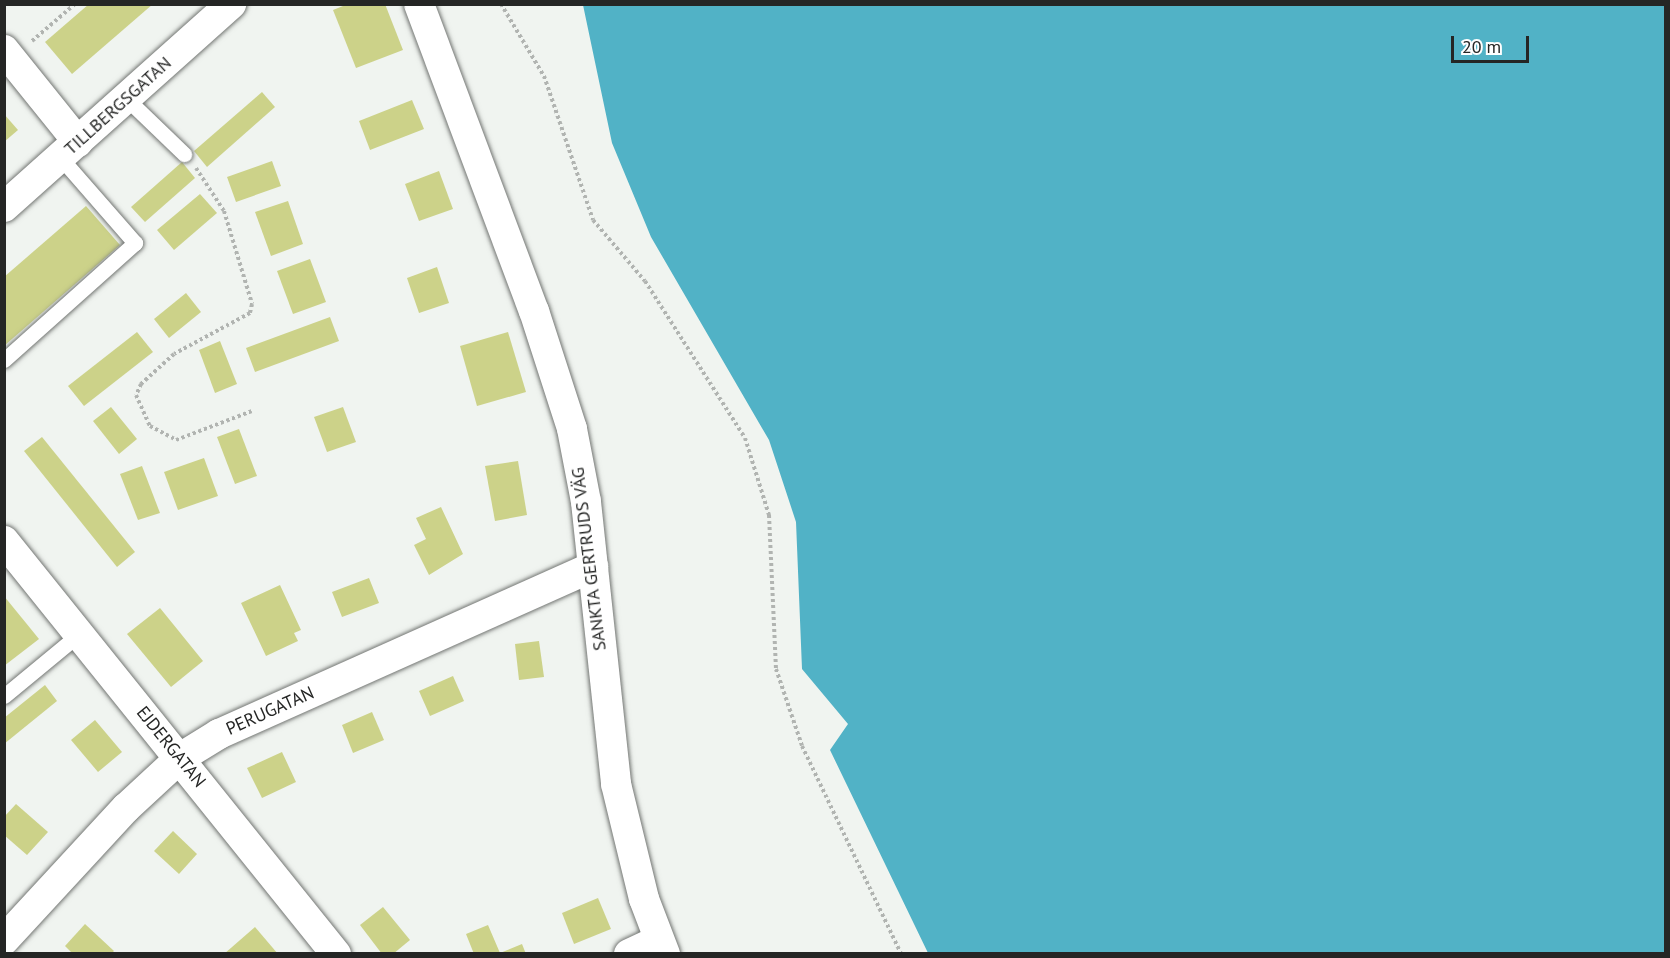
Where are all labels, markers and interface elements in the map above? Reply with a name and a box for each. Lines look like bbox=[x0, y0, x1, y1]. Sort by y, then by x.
scale bar bbox=[1454, 24, 1532, 62]
text: 20 m bbox=[1462, 35, 1501, 58]
street label: TILLBERGSGATAN bbox=[60, 52, 176, 160]
street label: SANKTA GERTRUDS VÄG bbox=[567, 465, 611, 653]
street label: PERUGATAN bbox=[223, 682, 317, 740]
street label: EJDERGATAN bbox=[132, 702, 210, 792]

